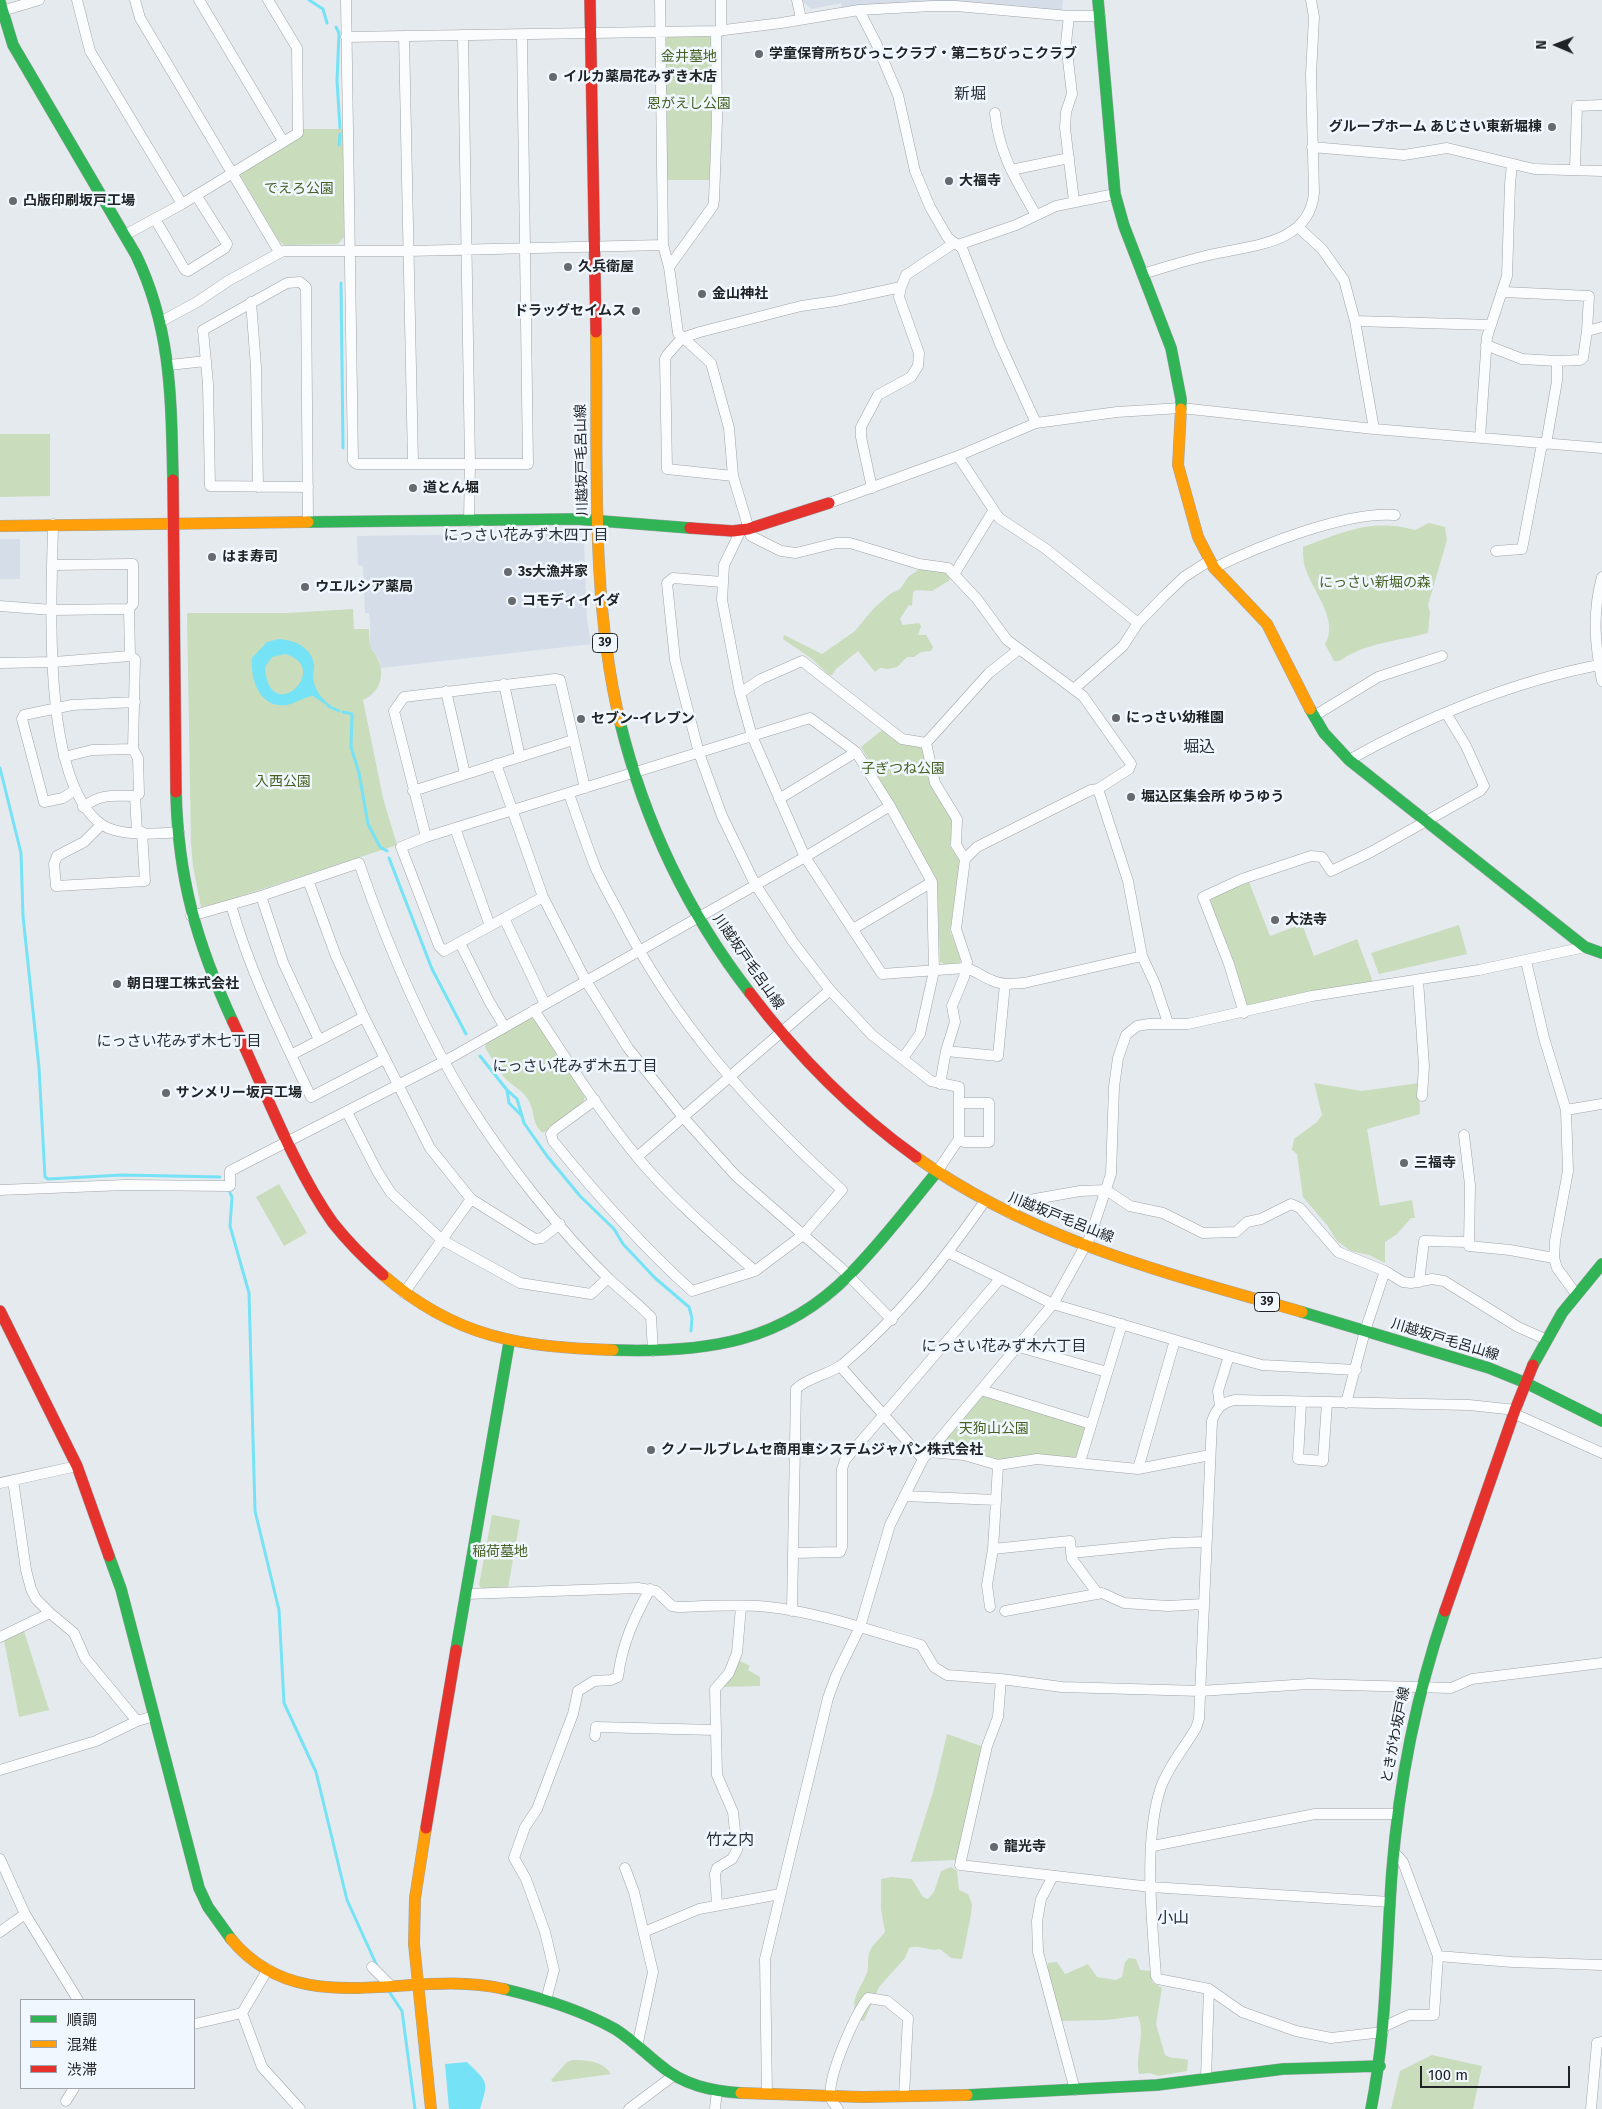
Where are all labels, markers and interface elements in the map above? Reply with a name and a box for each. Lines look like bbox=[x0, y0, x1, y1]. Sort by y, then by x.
north arrow bbox=[1532, 20, 1582, 70]
text: N bbox=[1533, 40, 1550, 50]
place label: 学童保育所ちびっこクラブ・第二ちびっこクラブ bbox=[769, 46, 1077, 62]
marker: 学童保育所ちびっこクラブ・第二ちびっこクラブ bbox=[753, 48, 765, 60]
park label: 金井墓地 bbox=[661, 49, 717, 65]
place label: イルカ薬局花みずき木店 bbox=[563, 69, 717, 85]
marker: イルカ薬局花みずき木店 bbox=[547, 71, 559, 83]
district label: 新堀 bbox=[954, 85, 986, 105]
park label: 恩がえし公園 bbox=[647, 96, 731, 112]
place label: グループホーム あじさい東新堀棟 bbox=[1329, 119, 1542, 135]
marker: グループホーム あじさい東新堀棟 bbox=[1546, 121, 1558, 133]
place label: 大福寺 bbox=[959, 173, 1001, 189]
marker: 大福寺 bbox=[943, 175, 955, 187]
park label: でえろ公園 bbox=[264, 181, 334, 197]
place label: 凸版印刷坂戸工場 bbox=[23, 193, 135, 209]
marker: 凸版印刷坂戸工場 bbox=[7, 195, 19, 207]
place label: 久兵衛屋 bbox=[578, 259, 634, 275]
marker: 久兵衛屋 bbox=[562, 261, 574, 273]
place label: 金山神社 bbox=[712, 286, 768, 302]
marker: 金山神社 bbox=[696, 288, 708, 300]
place label: ドラッグセイムス bbox=[514, 303, 626, 319]
marker: ドラッグセイムス bbox=[630, 305, 642, 317]
street label: 川越坂戸毛呂山線 bbox=[573, 404, 591, 516]
place label: 道とん堀 bbox=[423, 480, 479, 496]
marker: 道とん堀 bbox=[407, 482, 419, 494]
district label: にっさい花みず木四丁目 bbox=[444, 527, 608, 545]
place label: はま寿司 bbox=[222, 549, 278, 565]
marker: はま寿司 bbox=[206, 551, 218, 563]
place label: 3s大漁丼家 bbox=[518, 564, 588, 580]
marker: 3s大漁丼家 bbox=[502, 566, 514, 578]
park label: にっさい新堀の森 bbox=[1319, 575, 1431, 591]
place label: ウエルシア薬局 bbox=[315, 579, 413, 595]
marker: ウエルシア薬局 bbox=[299, 581, 311, 593]
place label: コモディイイダ bbox=[522, 593, 620, 609]
marker: コモディイイダ bbox=[506, 595, 518, 607]
road number: 39 bbox=[592, 634, 618, 652]
place label: にっさい幼稚園 bbox=[1126, 710, 1224, 726]
place label: セブン-イレブン bbox=[591, 711, 695, 727]
marker: にっさい幼稚園 bbox=[1110, 712, 1122, 724]
marker: セブン-イレブン bbox=[575, 713, 587, 725]
district label: 堀込 bbox=[1183, 738, 1215, 758]
park label: 子ぎつね公園 bbox=[861, 761, 945, 777]
park label: 入西公園 bbox=[255, 774, 311, 790]
place label: 堀込区集会所 ゆうゆう bbox=[1141, 789, 1284, 805]
marker: 堀込区集会所 ゆうゆう bbox=[1125, 791, 1137, 803]
street label: 川越坂戸毛呂山線 bbox=[709, 911, 787, 1013]
place label: 大法寺 bbox=[1285, 912, 1327, 928]
marker: 大法寺 bbox=[1269, 914, 1281, 926]
place label: 朝日理工株式会社 bbox=[127, 976, 239, 992]
marker: 朝日理工株式会社 bbox=[111, 978, 123, 990]
district label: にっさい花みず木七丁目 bbox=[97, 1033, 261, 1051]
district label: にっさい花みず木五丁目 bbox=[493, 1058, 657, 1076]
place label: サンメリー坂戸工場 bbox=[176, 1085, 302, 1101]
marker: サンメリー坂戸工場 bbox=[160, 1087, 172, 1099]
place label: 三福寺 bbox=[1414, 1155, 1456, 1171]
marker: 三福寺 bbox=[1398, 1157, 1410, 1169]
street label: 川越坂戸毛呂山線 bbox=[1006, 1189, 1116, 1247]
road number: 39 bbox=[1254, 1292, 1280, 1311]
street label: 川越坂戸毛呂山線 bbox=[1389, 1316, 1501, 1364]
district label: にっさい花みず木六丁目 bbox=[922, 1338, 1086, 1356]
park label: 天狗山公園 bbox=[959, 1421, 1029, 1437]
place label: クノールブレムセ商用車システムジャパン株式会社 bbox=[661, 1442, 983, 1458]
marker: クノールブレムセ商用車システムジャパン株式会社 bbox=[645, 1444, 657, 1456]
park label: 稲荷墓地 bbox=[472, 1544, 528, 1560]
street label: ときがわ坂戸線 bbox=[1378, 1685, 1414, 1785]
district label: 竹之内 bbox=[706, 1831, 754, 1851]
place label: 龍光寺 bbox=[1004, 1839, 1046, 1855]
marker: 龍光寺 bbox=[988, 1841, 1000, 1853]
district label: 小山 bbox=[1157, 1909, 1189, 1929]
legend bbox=[20, 1999, 195, 2089]
text: 順調 bbox=[67, 2011, 97, 2029]
text: 混雑 bbox=[67, 2036, 97, 2054]
scale bar bbox=[1422, 2056, 1572, 2088]
text: 渋滞 bbox=[67, 2061, 97, 2079]
text: 100 m bbox=[1428, 2066, 1468, 2084]

